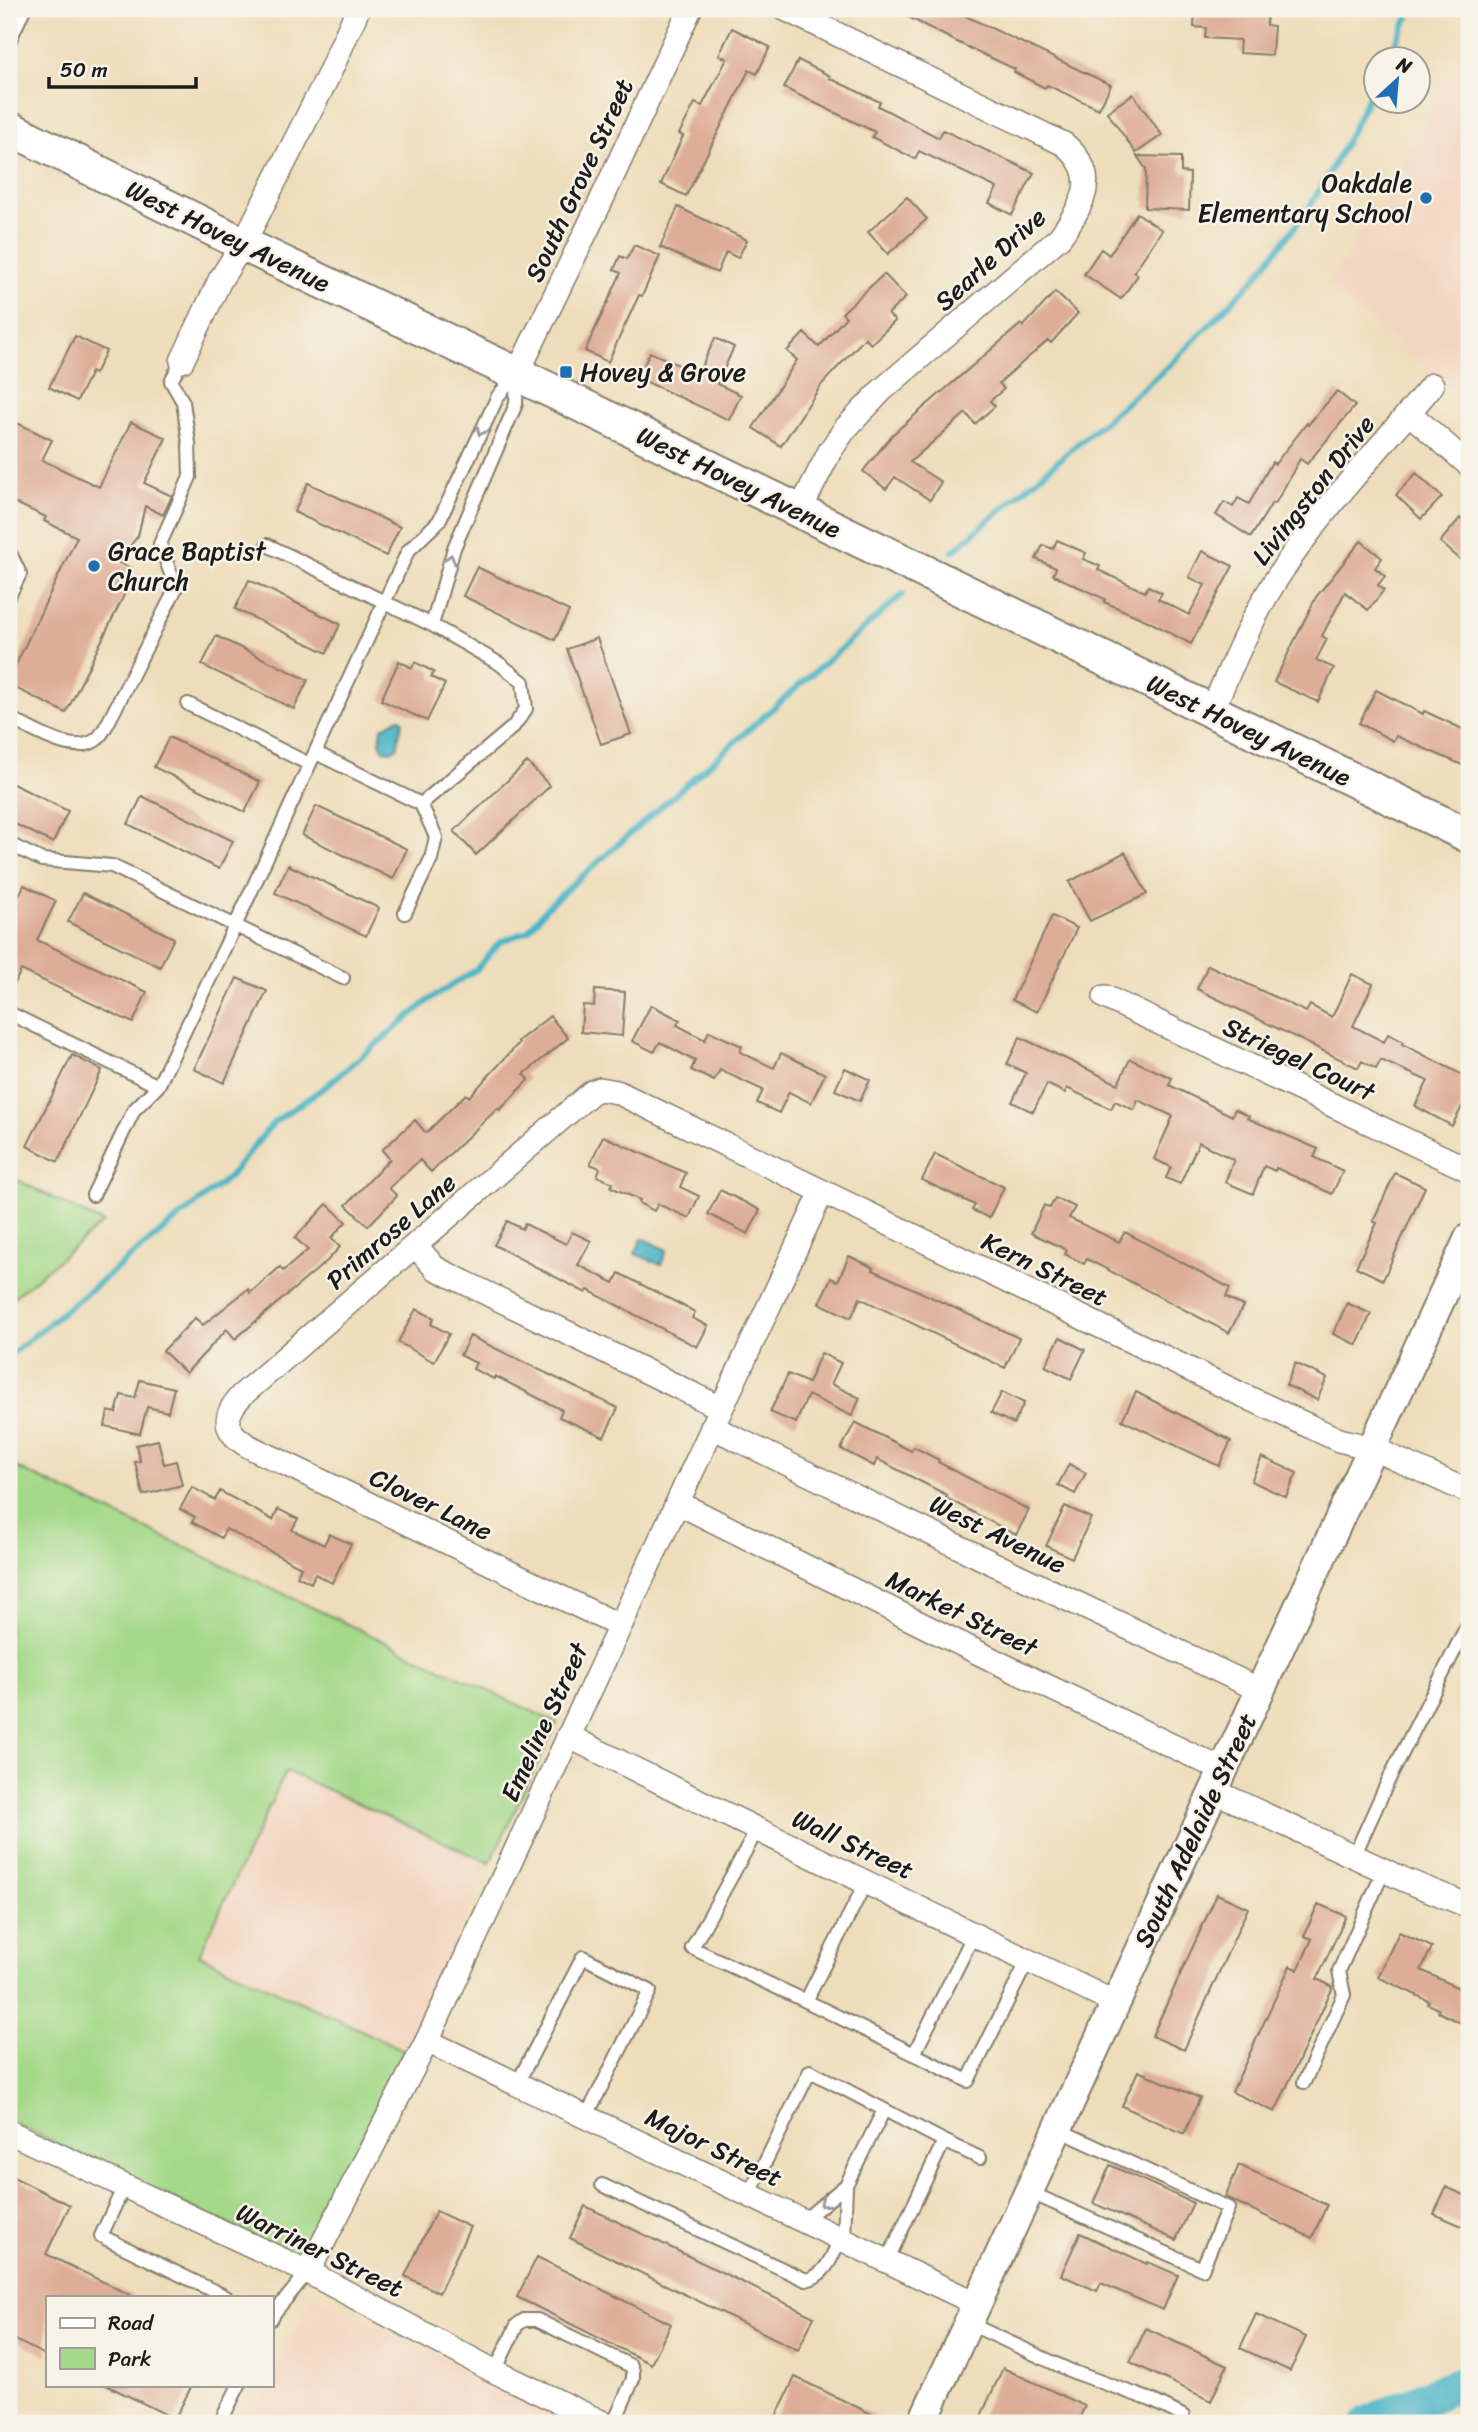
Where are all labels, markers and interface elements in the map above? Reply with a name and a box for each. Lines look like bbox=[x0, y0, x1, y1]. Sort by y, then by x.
scale bar bbox=[49, 46, 196, 90]
north arrow bbox=[1362, 46, 1432, 116]
text: N bbox=[1390, 47, 1418, 83]
text: 50 m bbox=[60, 51, 108, 89]
street label: South Grove Street bbox=[512, 70, 646, 290]
place label: Oakdale Elementary School bbox=[1197, 160, 1413, 236]
street label: West Hovey Avenue bbox=[118, 166, 339, 306]
marker: Oakdale Elementary School bbox=[1418, 190, 1434, 206]
street label: Searle Drive bbox=[923, 195, 1057, 323]
place label: Hovey & Grove bbox=[580, 349, 746, 395]
marker: Hovey & Grove bbox=[558, 364, 574, 380]
street label: Livingston Drive bbox=[1239, 404, 1387, 576]
street label: West Hovey Avenue bbox=[629, 412, 850, 552]
one-way arrow bbox=[476, 424, 490, 436]
place label: Grace Baptist Church bbox=[108, 528, 267, 604]
one-way arrow bbox=[442, 554, 457, 566]
marker: Grace Baptist Church bbox=[86, 558, 102, 574]
street label: West Hovey Avenue bbox=[1139, 660, 1360, 800]
street label: Striegel Court bbox=[1215, 1004, 1384, 1115]
street label: Primrose Lane bbox=[315, 1161, 467, 1301]
street label: Kern Street bbox=[974, 1218, 1116, 1320]
street label: Clover Lane bbox=[362, 1454, 500, 1554]
street label: West Avenue bbox=[922, 1481, 1074, 1587]
street label: Market Street bbox=[878, 1556, 1047, 1670]
street label: Emeline Street bbox=[487, 1633, 602, 1809]
street label: South Adelaide Street bbox=[1120, 1705, 1270, 1955]
street label: Wall Street bbox=[784, 1796, 922, 1892]
street label: Major Street bbox=[637, 2094, 791, 2200]
street label: Warriner Street bbox=[228, 2189, 412, 2311]
one-way arrow bbox=[820, 2195, 833, 2207]
legend bbox=[46, 2296, 273, 2386]
text: Road bbox=[108, 2304, 155, 2342]
text: Park bbox=[108, 2340, 151, 2378]

